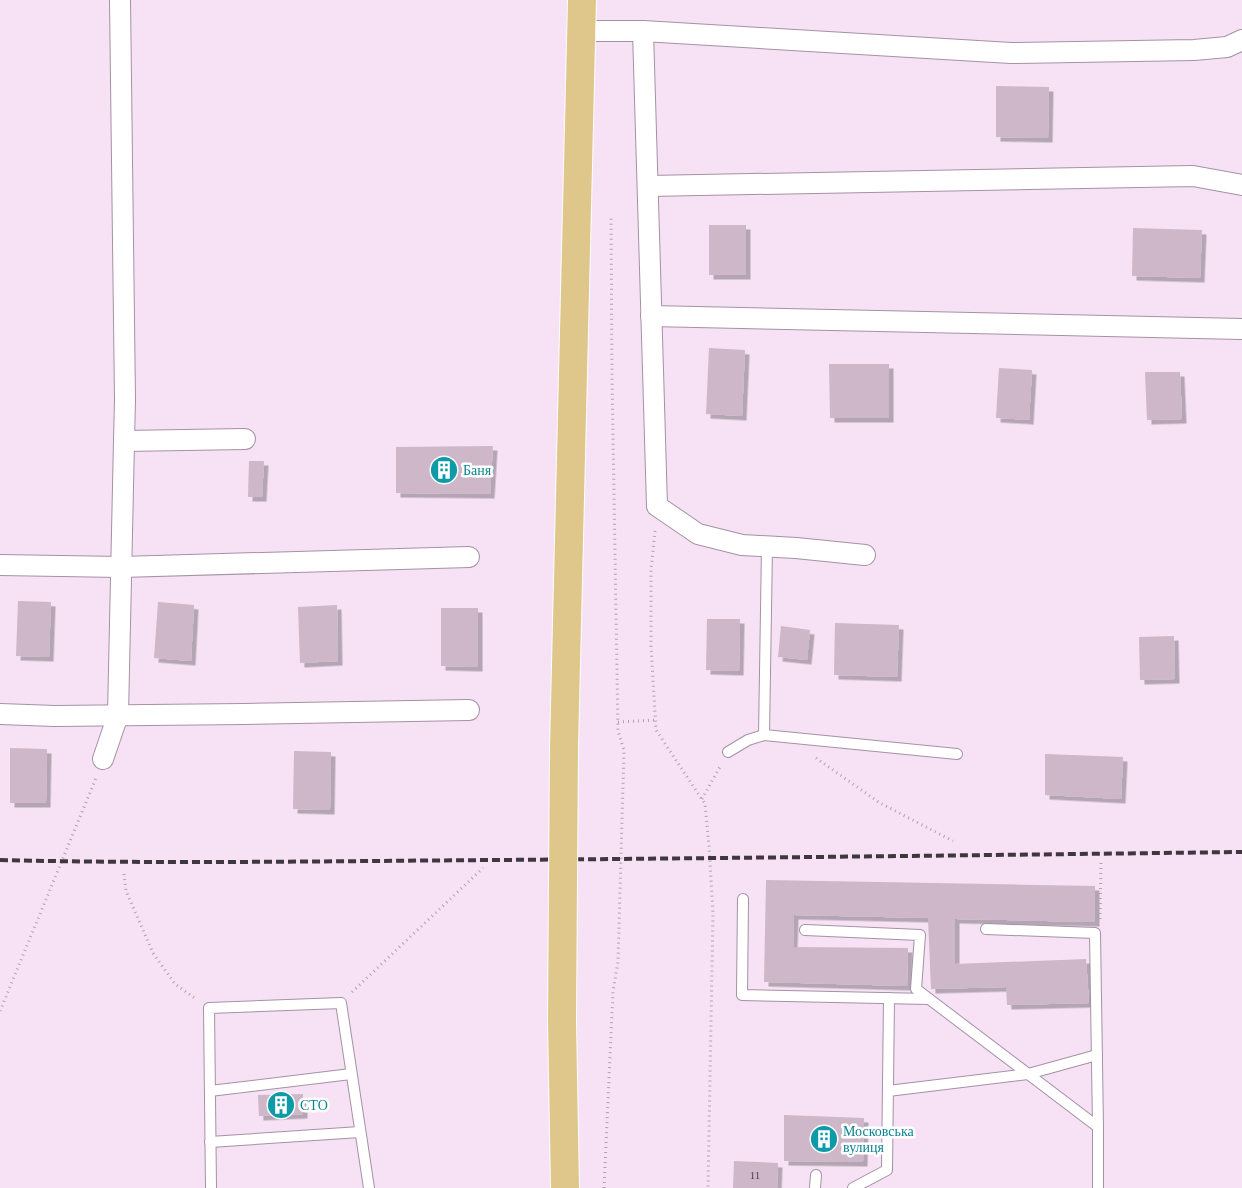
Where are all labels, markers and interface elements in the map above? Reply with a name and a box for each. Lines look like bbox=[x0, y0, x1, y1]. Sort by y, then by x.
building icon: Баня bbox=[429, 455, 459, 485]
place label: Баня bbox=[463, 463, 492, 478]
building icon: СТО bbox=[266, 1090, 296, 1120]
place label: СТО bbox=[300, 1098, 328, 1113]
building icon: Московська вулиця bbox=[809, 1124, 839, 1154]
place label: Московська вулиця bbox=[843, 1124, 914, 1155]
house number: 11 bbox=[750, 1169, 760, 1181]

